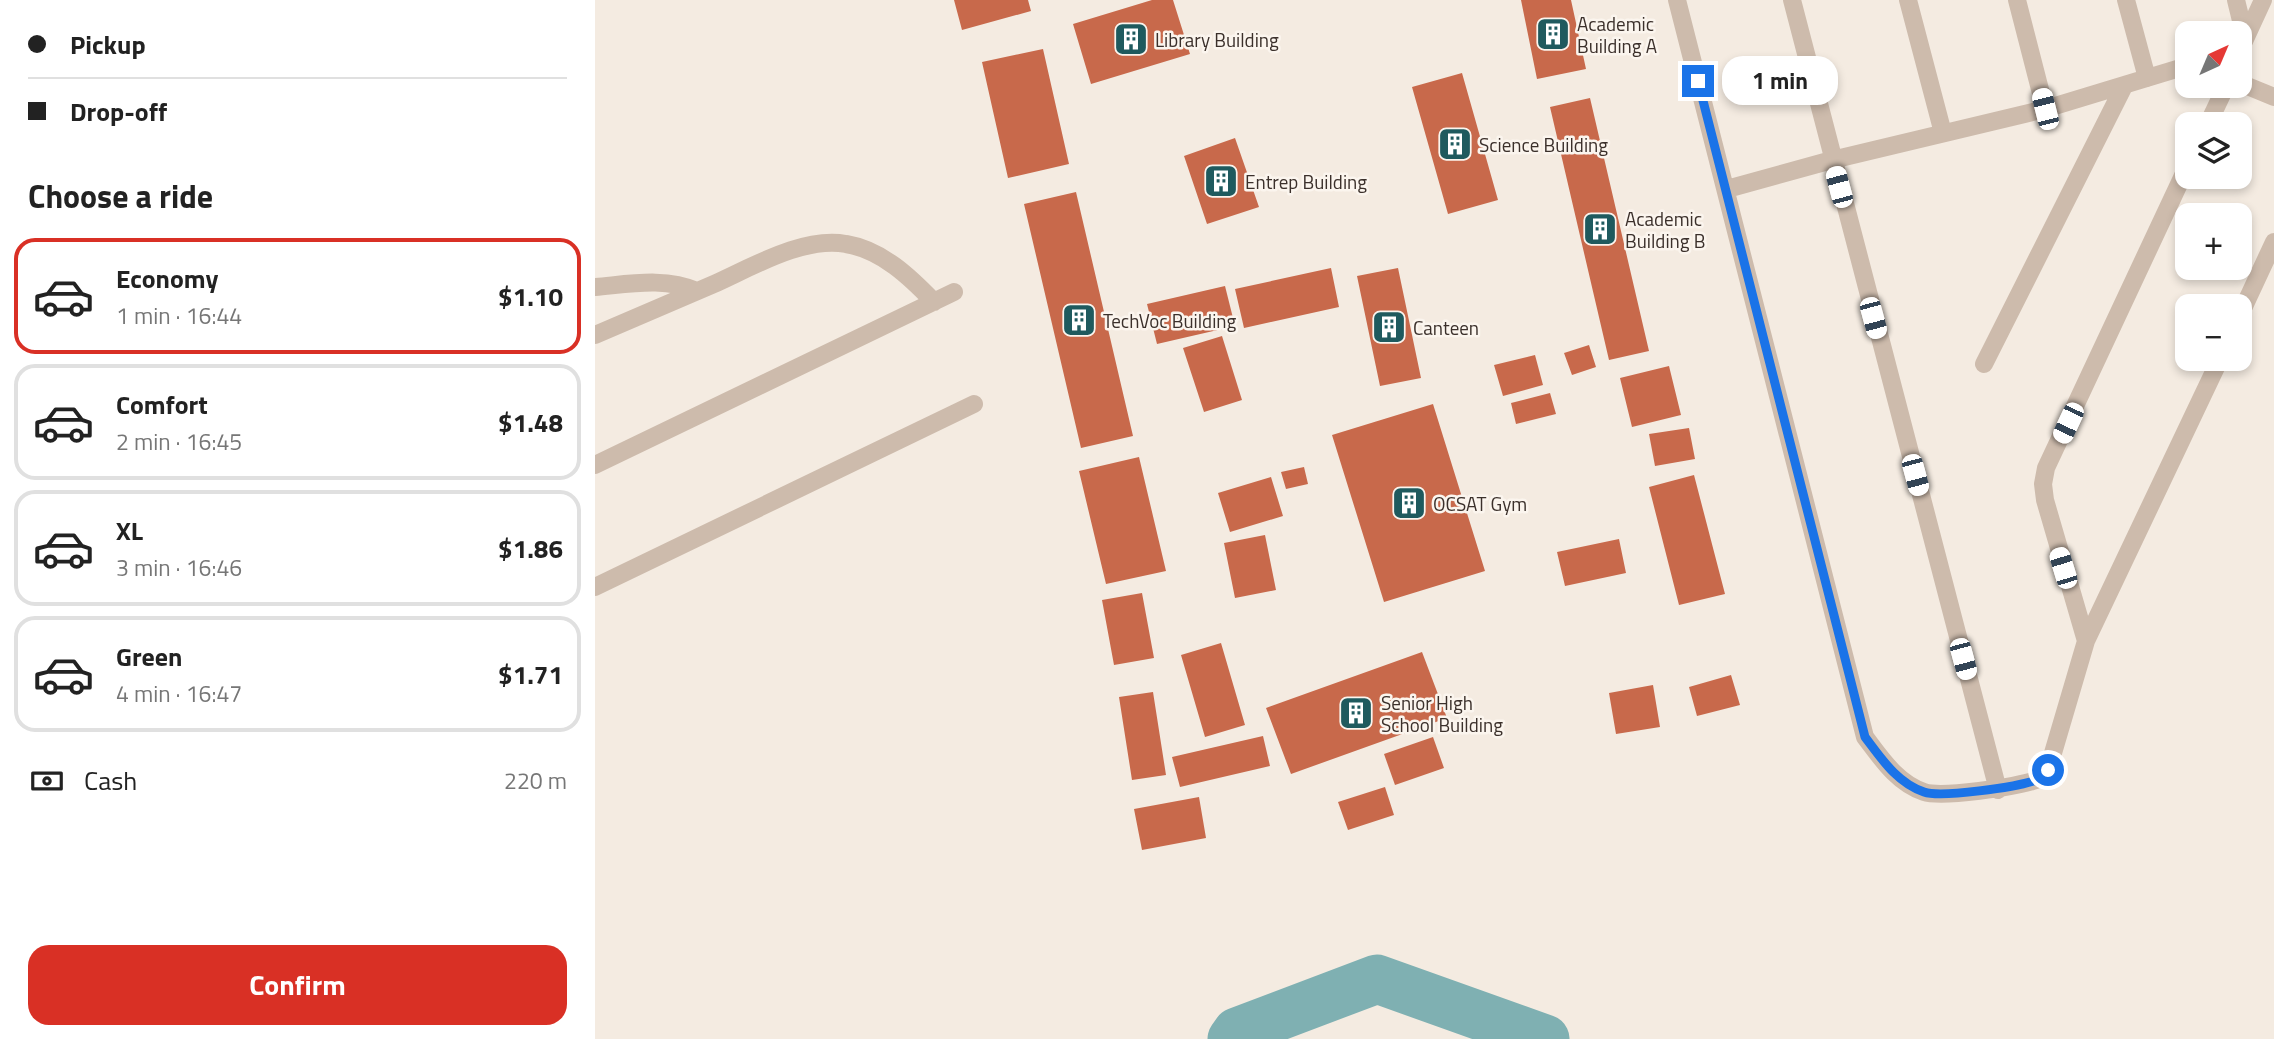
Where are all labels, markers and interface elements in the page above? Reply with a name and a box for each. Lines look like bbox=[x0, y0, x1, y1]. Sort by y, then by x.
place label: Academic Building A bbox=[1577, 9, 1657, 60]
building icon: Academic Building A bbox=[1534, 15, 1572, 53]
building icon: Library Building bbox=[1112, 20, 1150, 58]
north arrow bbox=[2175, 21, 2252, 98]
map controls bbox=[2175, 21, 2252, 371]
text: Pickup bbox=[70, 25, 146, 64]
place label: Library Building bbox=[1155, 25, 1279, 54]
callout: 1 min bbox=[1723, 56, 1838, 106]
text: 1 min bbox=[1752, 63, 1808, 98]
route end bbox=[1682, 65, 1714, 97]
car bbox=[2030, 86, 2061, 132]
text: Drop-off bbox=[70, 92, 167, 131]
button: layers bbox=[2175, 112, 2252, 189]
building icon: Science Building bbox=[1436, 125, 1474, 163]
place label: Science Building bbox=[1479, 130, 1608, 159]
building icon: Entrep Building bbox=[1202, 162, 1240, 200]
car bbox=[1824, 164, 1855, 210]
place label: Entrep Building bbox=[1245, 167, 1367, 196]
text: Choose a ride bbox=[28, 172, 213, 220]
button: + bbox=[2175, 203, 2252, 280]
place label: Academic Building B bbox=[1625, 204, 1705, 255]
building icon: Academic Building B bbox=[1581, 210, 1619, 248]
text: Economy bbox=[116, 259, 218, 298]
icon: car bbox=[32, 265, 95, 328]
text: $1.10 bbox=[498, 277, 563, 316]
button: − bbox=[2175, 294, 2252, 371]
car bbox=[1858, 295, 1889, 341]
text: 1 min · 16:44 bbox=[116, 298, 242, 333]
building icon: TechVoc Building bbox=[1060, 301, 1098, 339]
place label: TechVoc Building bbox=[1103, 306, 1237, 335]
building icon: Canteen bbox=[1370, 308, 1408, 346]
place label: Canteen bbox=[1413, 313, 1479, 342]
text: Comfort bbox=[116, 385, 208, 424]
icon: car bbox=[32, 391, 95, 454]
car bbox=[2050, 400, 2087, 446]
text: $1.48 bbox=[498, 403, 563, 442]
text: 2 min · 16:45 bbox=[116, 424, 242, 459]
car bbox=[1900, 452, 1931, 498]
building icon: OCSAT Gym bbox=[1390, 484, 1428, 522]
place label: OCSAT Gym bbox=[1433, 489, 1527, 518]
text: XL bbox=[116, 511, 143, 550]
icon: car bbox=[32, 517, 95, 580]
text: $1.86 bbox=[498, 529, 563, 568]
car bbox=[2047, 545, 2080, 591]
text: 3 min · 16:46 bbox=[116, 550, 242, 585]
car bbox=[1948, 636, 1979, 682]
text: Green bbox=[116, 637, 182, 676]
icon: car bbox=[32, 643, 95, 706]
text: $1.71 bbox=[498, 655, 563, 694]
text: 4 min · 16:47 bbox=[116, 676, 242, 711]
place label: Senior High School Building bbox=[1381, 688, 1503, 739]
building icon: Senior High School Building bbox=[1337, 694, 1375, 732]
route start bbox=[2032, 754, 2064, 786]
text: Cash bbox=[84, 761, 137, 800]
icon: cash bbox=[28, 762, 66, 800]
text: 220 m bbox=[504, 763, 567, 798]
button: Confirm bbox=[28, 945, 567, 1025]

